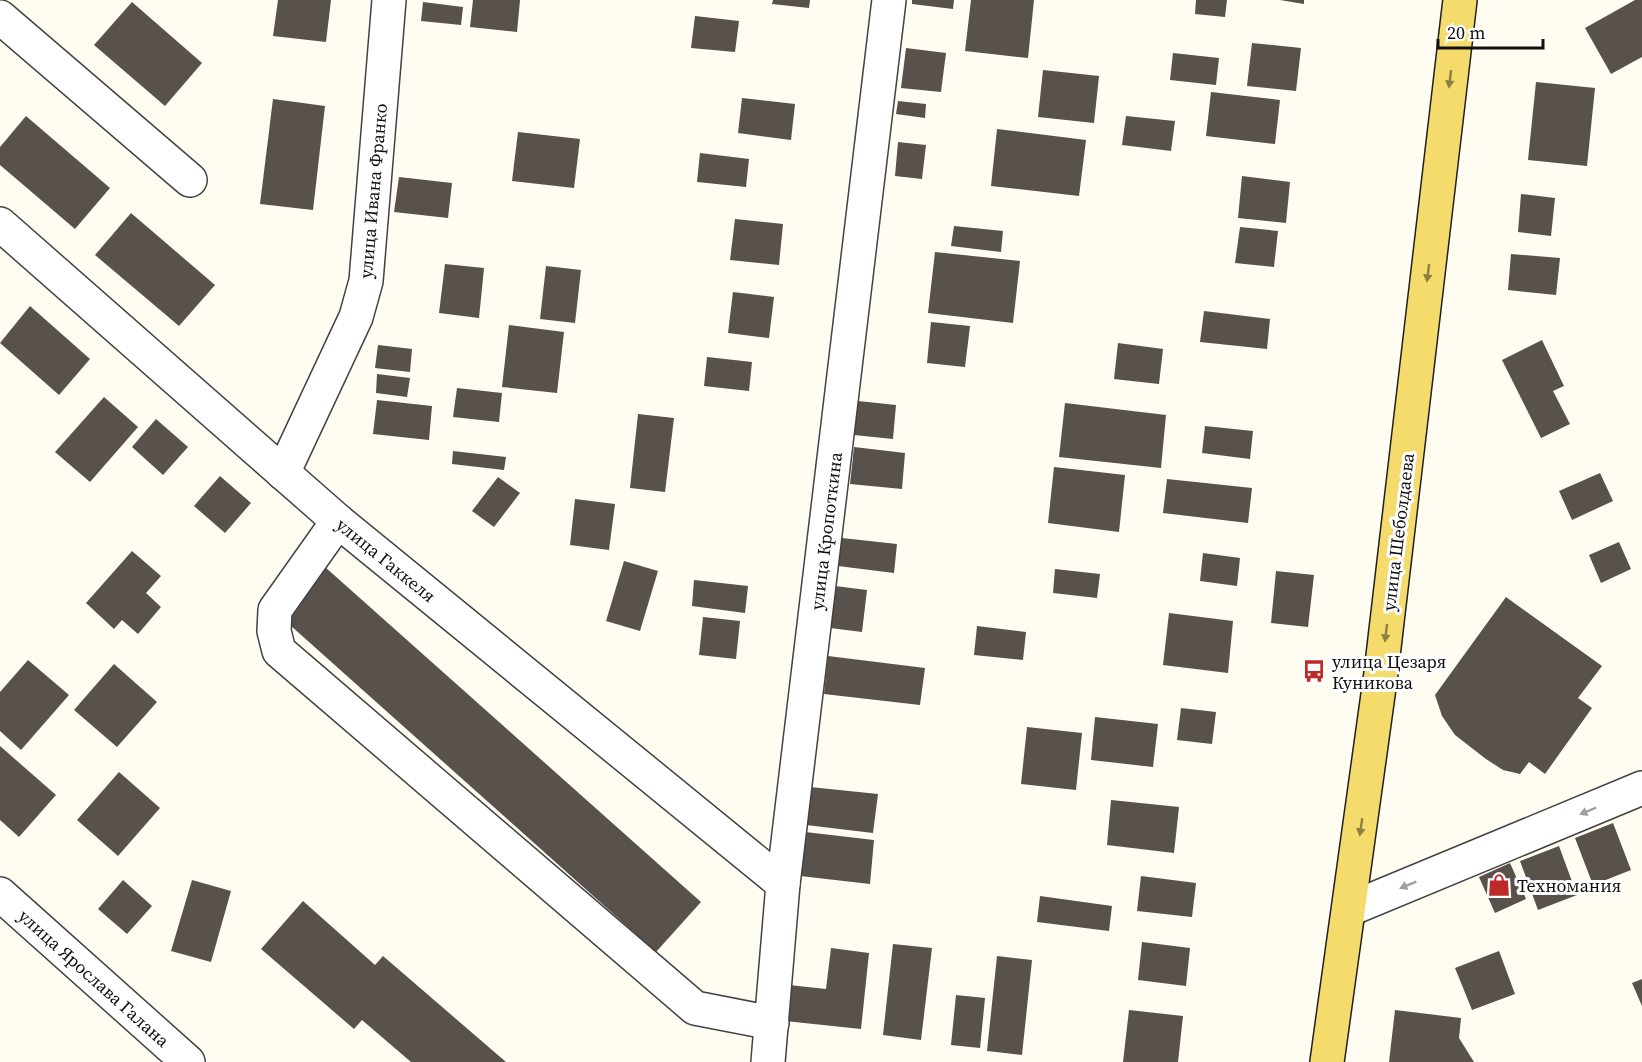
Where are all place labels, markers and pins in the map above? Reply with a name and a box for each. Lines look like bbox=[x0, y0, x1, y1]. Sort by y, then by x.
place label: улица Цезаря Куникова bbox=[1332, 649, 1446, 695]
bus stop icon: улица Цезаря Куникова bbox=[1301, 658, 1327, 684]
shop icon: Техномания bbox=[1486, 872, 1512, 898]
place label: Техномания bbox=[1517, 873, 1621, 898]

